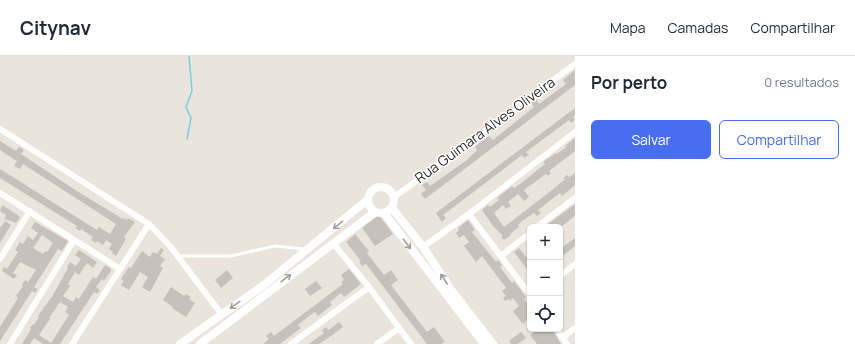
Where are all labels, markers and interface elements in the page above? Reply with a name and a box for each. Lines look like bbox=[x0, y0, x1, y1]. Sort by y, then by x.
text: Citynav bbox=[20, 15, 91, 41]
text: Mapa bbox=[610, 18, 646, 37]
text: Camadas bbox=[668, 18, 728, 37]
text: Compartilhar bbox=[750, 18, 835, 37]
text: Por perto bbox=[591, 71, 667, 94]
street label: Rua Guimara Alves Oliveira bbox=[411, 72, 559, 187]
text: 0 resultados bbox=[764, 73, 839, 91]
button: Salvar bbox=[591, 120, 711, 159]
button: Compartilhar bbox=[719, 120, 839, 159]
one-way arrow bbox=[332, 221, 343, 230]
map controls bbox=[527, 224, 563, 332]
button: + bbox=[527, 224, 563, 260]
one-way arrow bbox=[403, 238, 412, 249]
button: − bbox=[527, 260, 563, 296]
one-way arrow bbox=[281, 274, 292, 282]
one-way arrow bbox=[440, 274, 448, 285]
button: locate bbox=[527, 296, 563, 332]
one-way arrow bbox=[230, 301, 241, 310]

